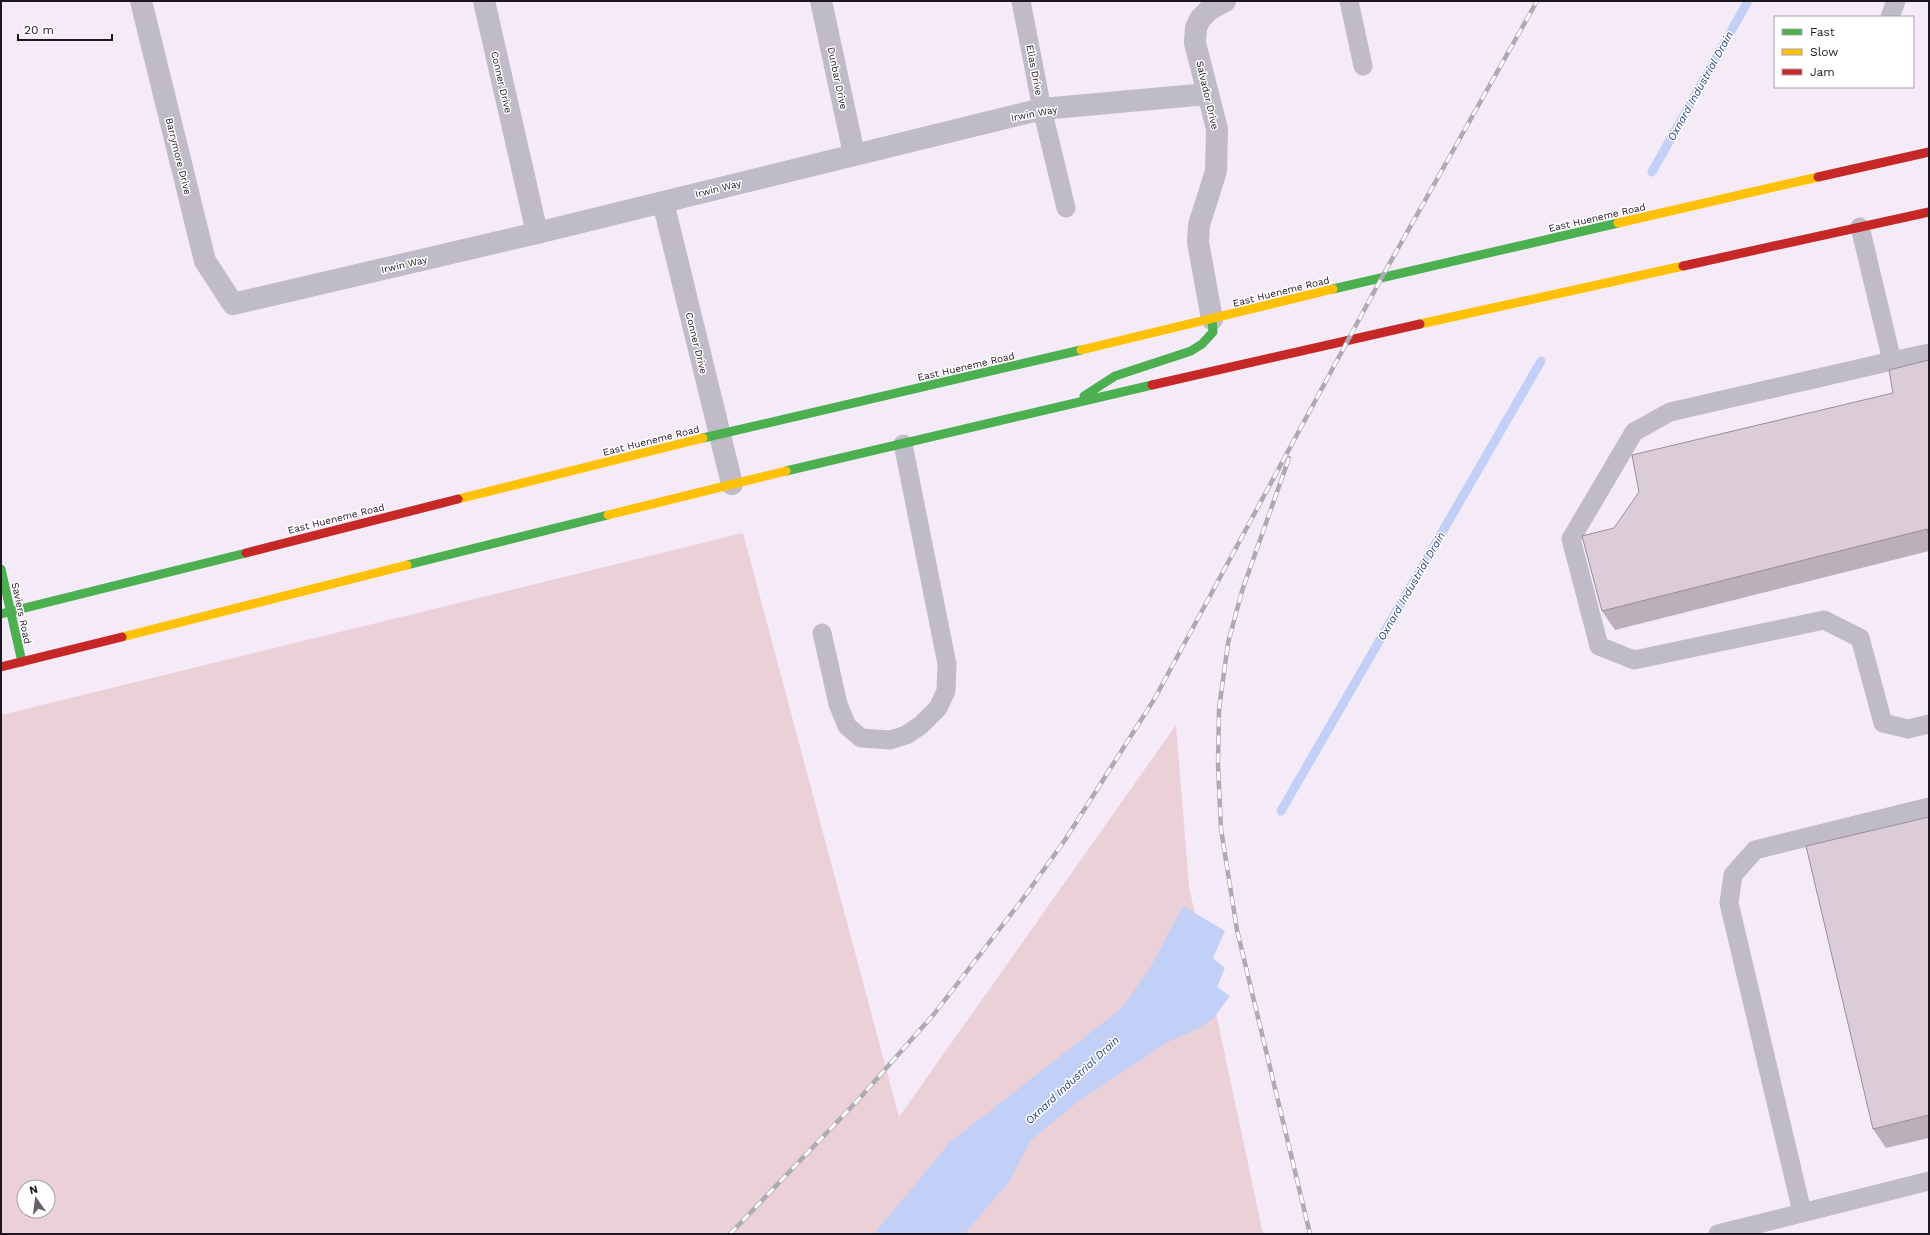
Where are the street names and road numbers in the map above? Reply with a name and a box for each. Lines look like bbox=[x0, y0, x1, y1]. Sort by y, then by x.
street label: Elias Drive bbox=[1024, 44, 1045, 97]
street label: Dunbar Drive bbox=[826, 46, 850, 111]
street label: Conner Drive bbox=[489, 50, 514, 114]
street label: Salvador Drive bbox=[1194, 60, 1221, 131]
street label: Irwin Way bbox=[1010, 103, 1059, 123]
street label: Barrymore Drive bbox=[164, 116, 193, 196]
street label: Irwin Way bbox=[694, 177, 743, 200]
street label: East Hueneme Road bbox=[1548, 201, 1647, 234]
street label: Irwin Way bbox=[380, 254, 429, 275]
street label: East Hueneme Road bbox=[1232, 274, 1331, 309]
street label: Conner Drive bbox=[684, 311, 710, 375]
street label: East Hueneme Road bbox=[917, 350, 1016, 383]
street label: East Hueneme Road bbox=[602, 423, 701, 458]
street label: East Hueneme Road bbox=[287, 501, 386, 536]
street label: Saviers Road bbox=[10, 581, 33, 645]

